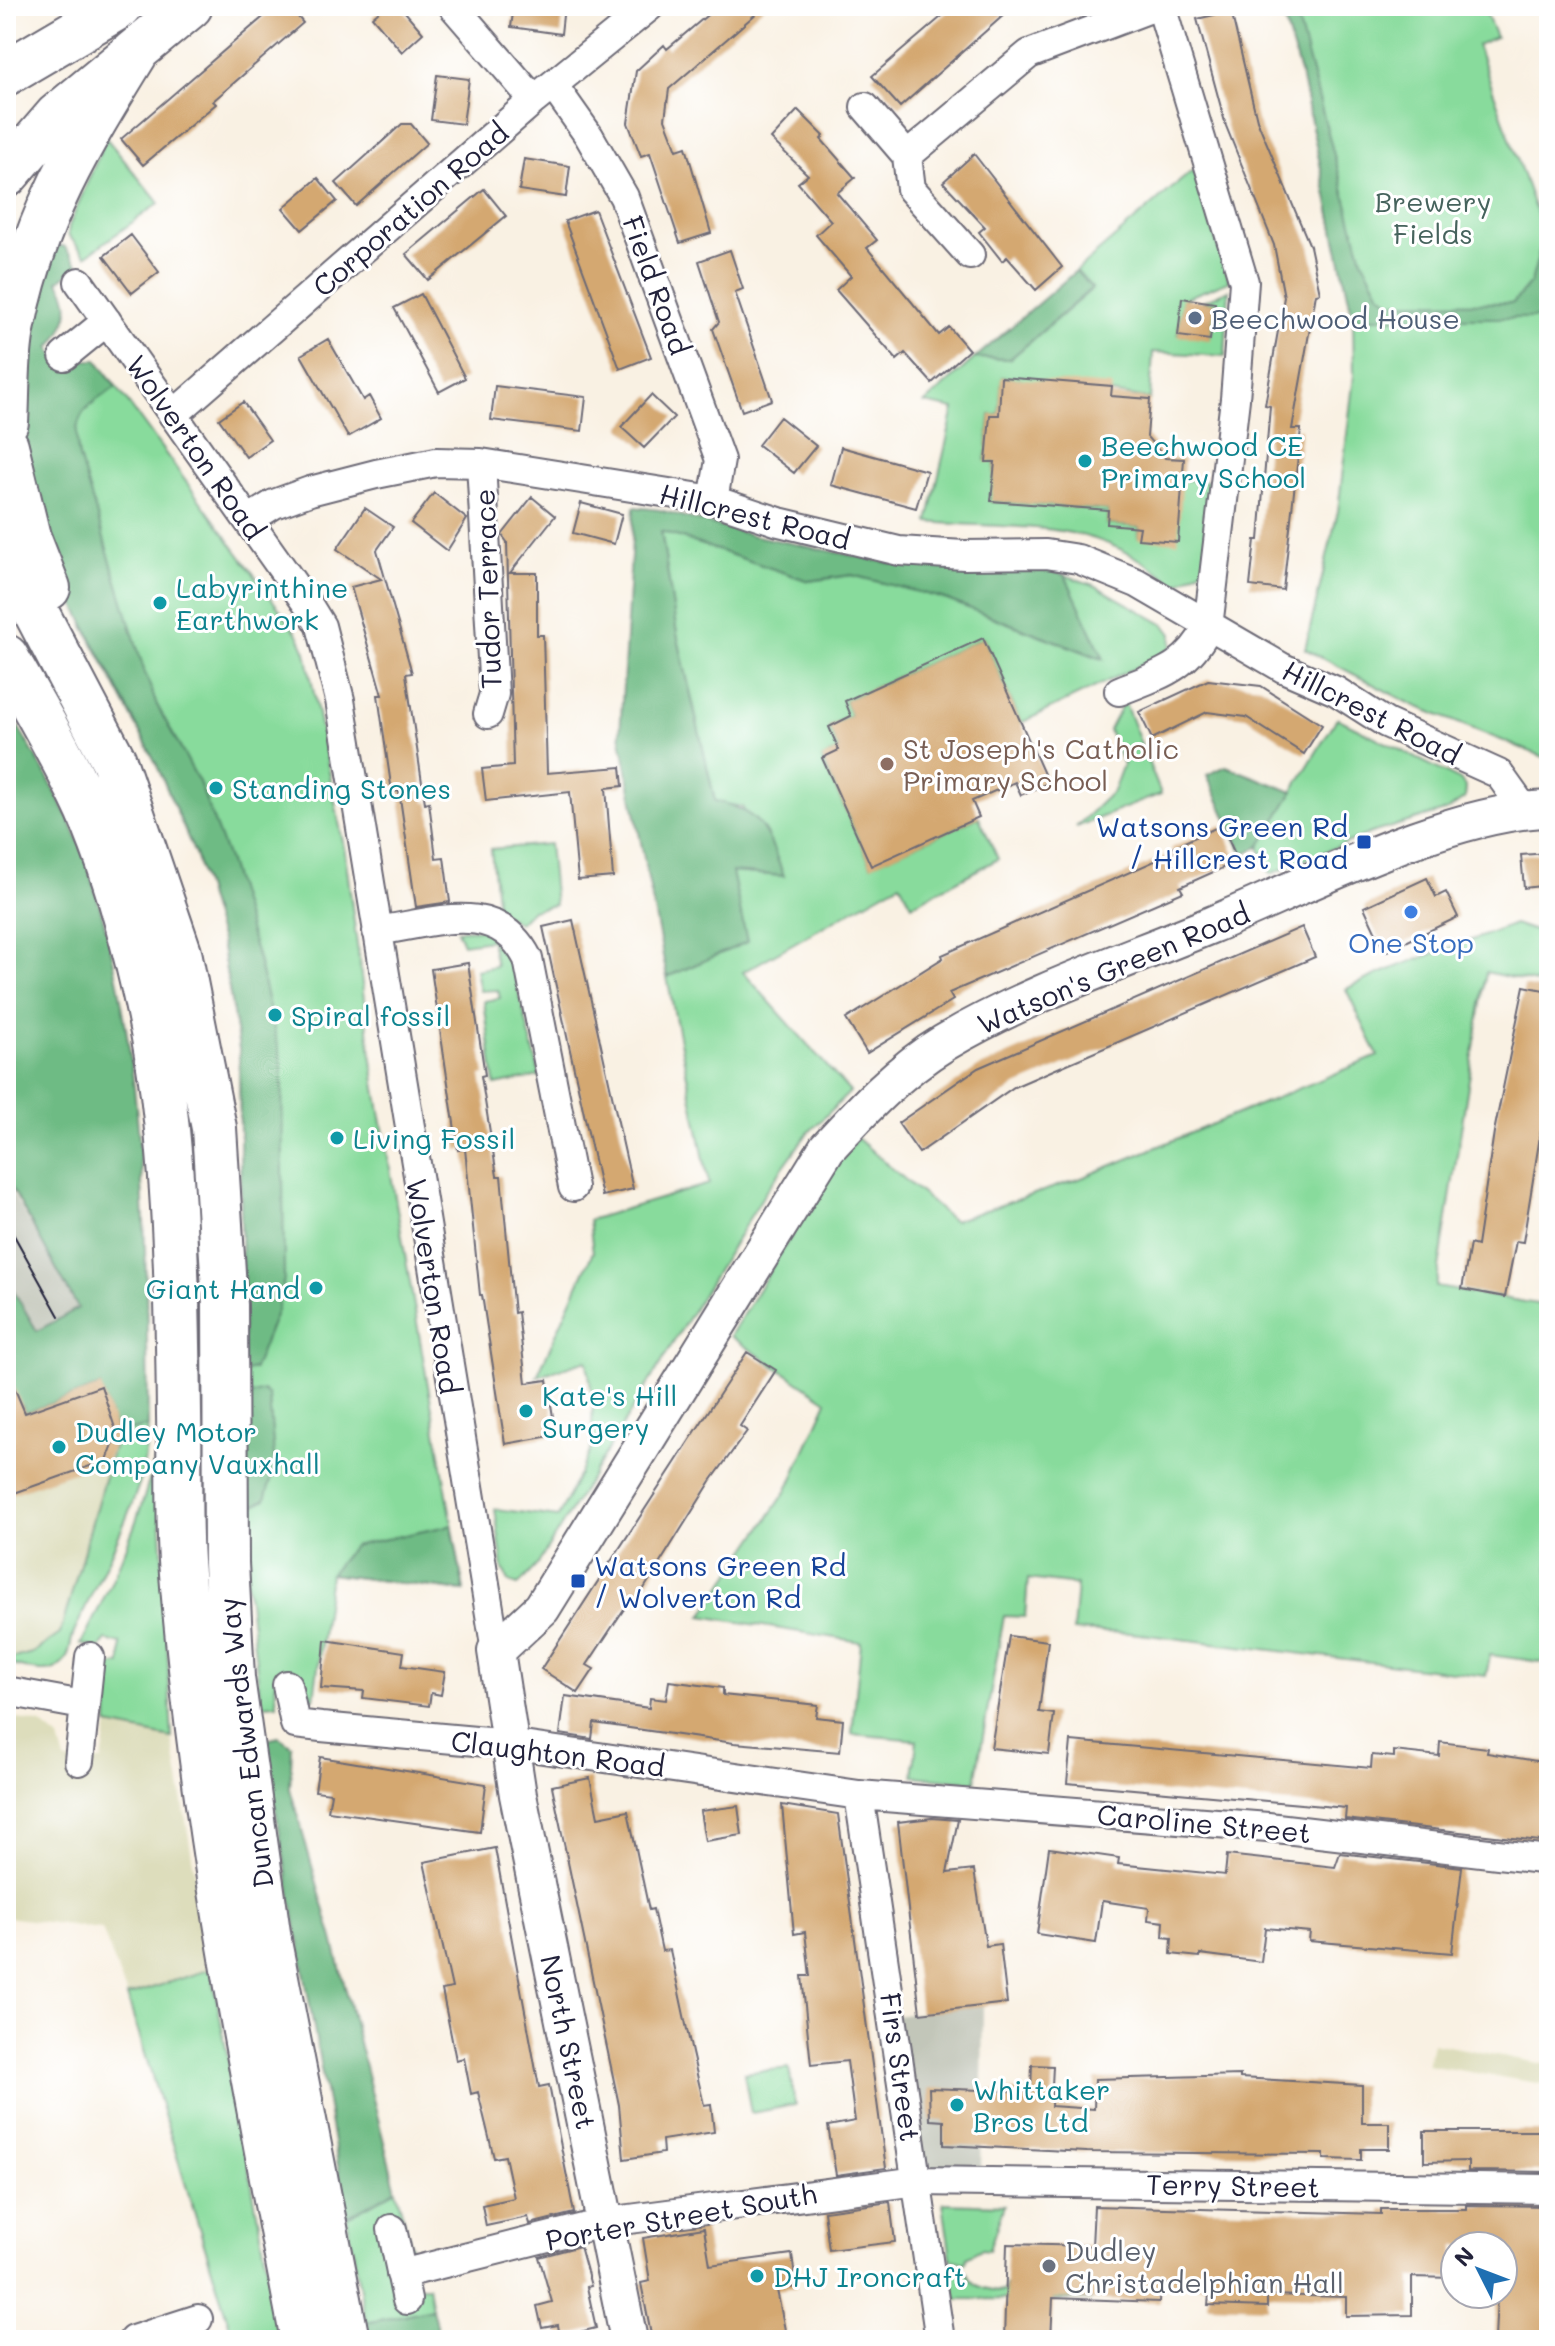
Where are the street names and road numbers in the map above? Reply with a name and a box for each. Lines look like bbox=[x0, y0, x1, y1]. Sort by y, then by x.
street label: Corporation Road bbox=[305, 114, 515, 304]
street label: Field Road bbox=[615, 211, 699, 359]
street label: Wolverton Road bbox=[119, 348, 273, 546]
street label: Hillcrest Road bbox=[656, 475, 854, 557]
street label: Tudor Terrace bbox=[466, 488, 508, 690]
street label: Hillcrest Road bbox=[1277, 652, 1467, 772]
street label: Watson's Green Road bbox=[971, 894, 1255, 1042]
street label: Wolverton Road bbox=[399, 1176, 469, 1396]
street label: Duncan Edwards Way bbox=[209, 1596, 281, 1890]
street label: Claughton Road bbox=[449, 1722, 667, 1784]
street label: Caroline Street bbox=[1096, 1796, 1312, 1850]
street label: North Street bbox=[533, 1951, 605, 2133]
street label: Firs Street bbox=[873, 1990, 929, 2144]
street label: Terry Street bbox=[1146, 2165, 1320, 2205]
street label: Porter Street South bbox=[543, 2174, 819, 2258]

